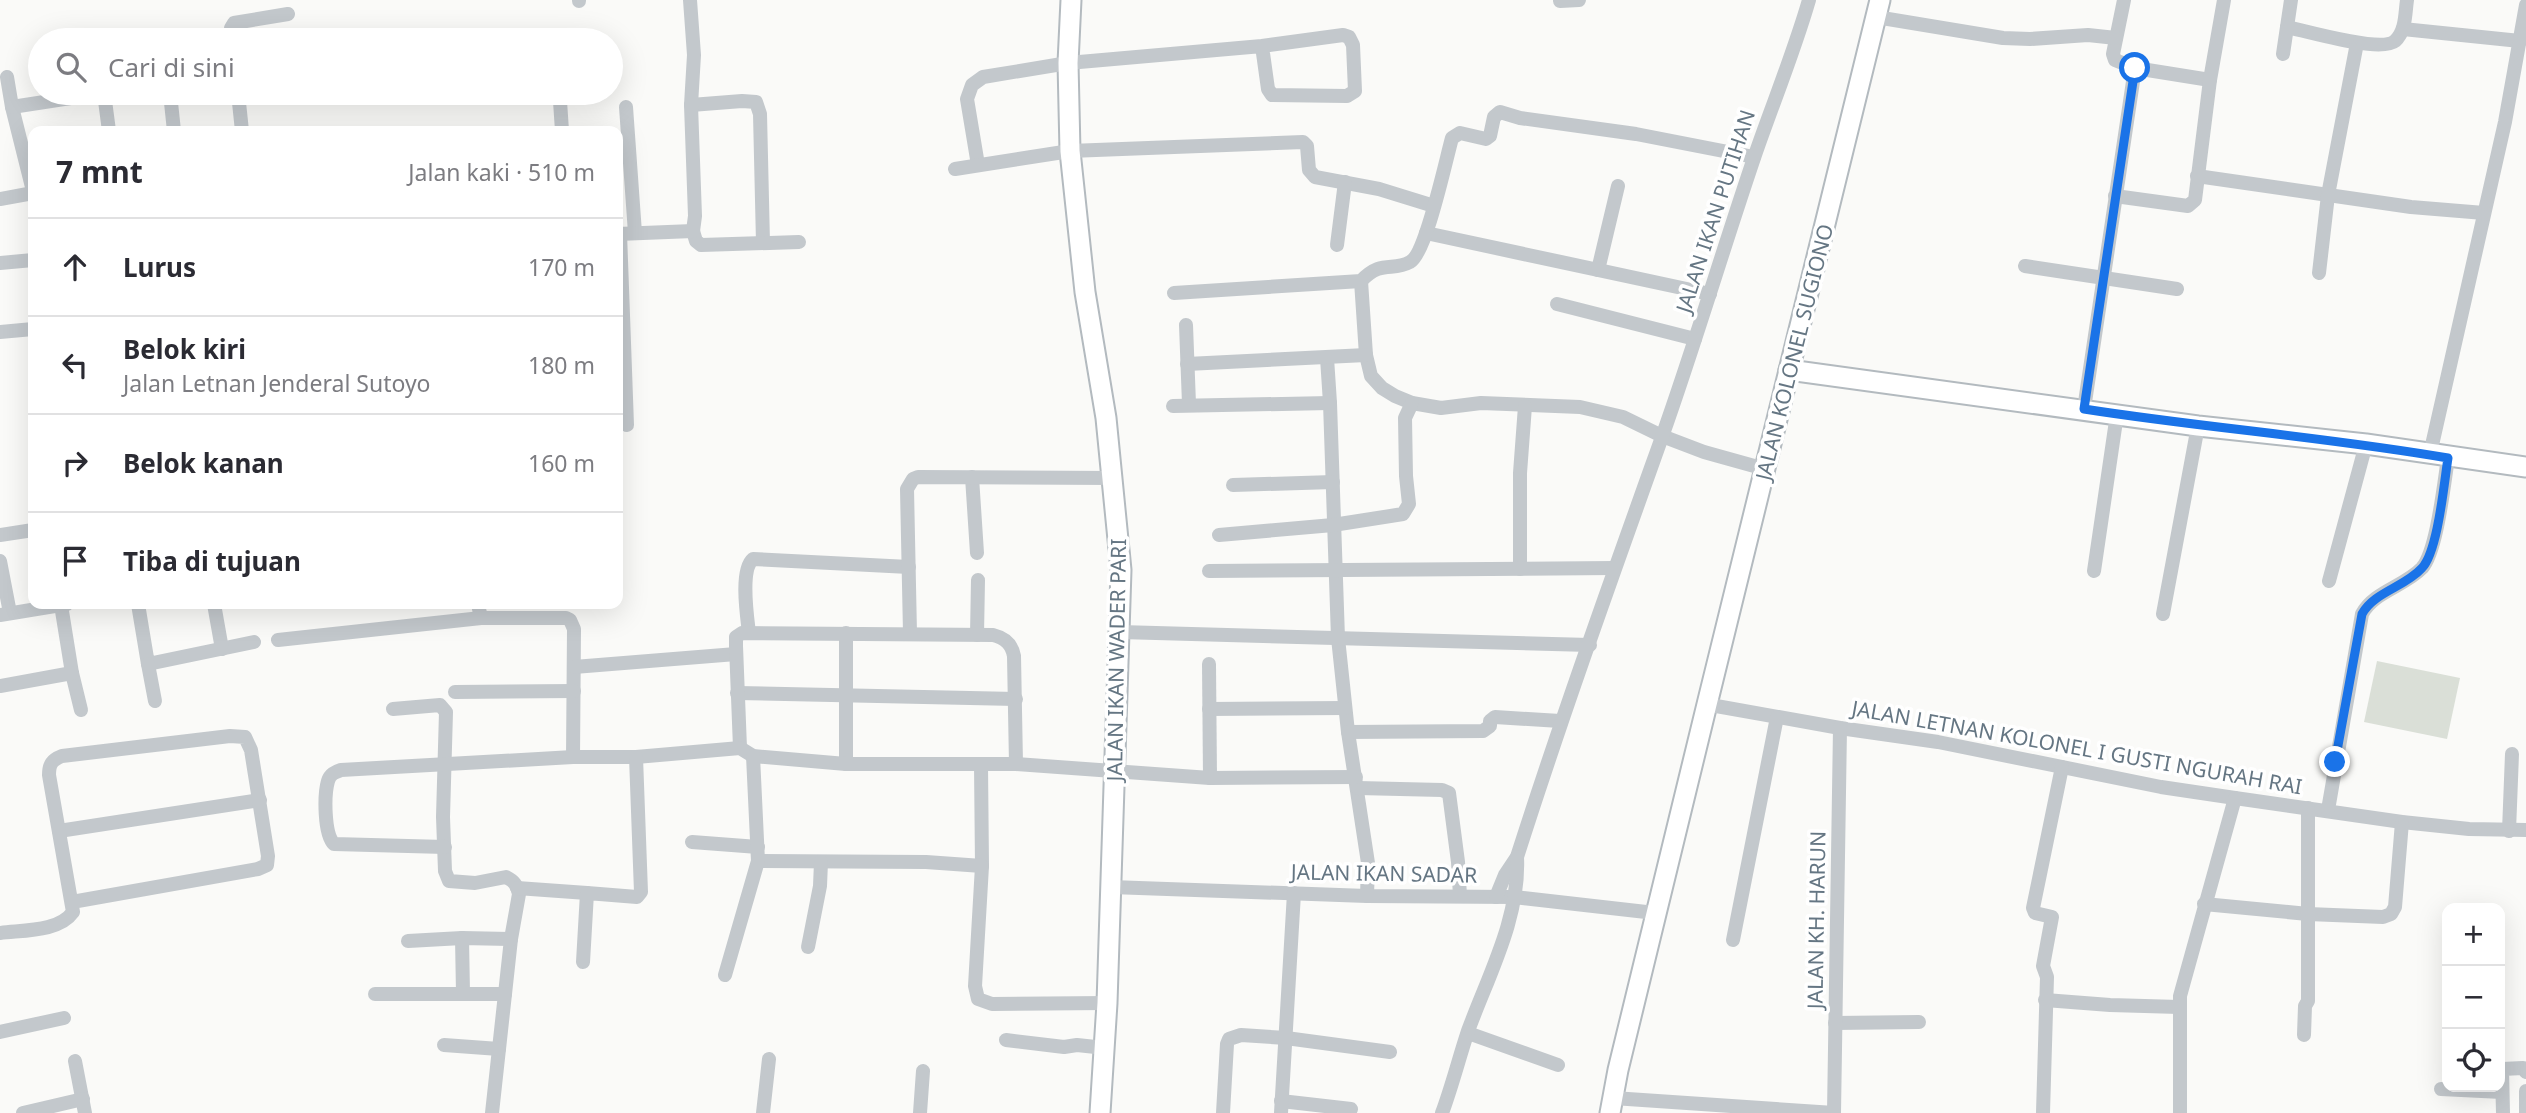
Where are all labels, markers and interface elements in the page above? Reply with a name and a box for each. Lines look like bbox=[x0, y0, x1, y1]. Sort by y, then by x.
search box bbox=[28, 28, 623, 105]
icon: search bbox=[52, 48, 90, 86]
text: Cari di sini bbox=[108, 49, 235, 85]
route start bbox=[2119, 52, 2150, 83]
street label: JALAN IKAN PUTIHAN bbox=[1668, 106, 1761, 318]
text: 7 mnt bbox=[56, 151, 143, 192]
text: Jalan kaki · 510 m bbox=[408, 156, 595, 188]
street label: JALAN KOLONEL SUGIONO bbox=[1748, 221, 1839, 485]
icon: ahead bbox=[56, 248, 94, 286]
text: Lurus bbox=[123, 249, 196, 285]
text: 170 m bbox=[528, 251, 595, 283]
text: Belok kiri bbox=[123, 331, 246, 367]
icon: left bbox=[56, 346, 94, 384]
text: 180 m bbox=[528, 349, 595, 381]
text: Jalan Letnan Jenderal Sutoyo bbox=[123, 367, 431, 399]
icon: right bbox=[56, 444, 94, 482]
text: Belok kanan bbox=[123, 445, 284, 481]
text: 160 m bbox=[528, 447, 595, 479]
street label: JALAN IKAN WADER PARI bbox=[1100, 538, 1132, 784]
icon: arrive bbox=[56, 542, 94, 580]
text: Tiba di tujuan bbox=[123, 543, 301, 579]
street label: JALAN LETNAN KOLONEL I GUSTI NGURAH RAI bbox=[1848, 693, 2304, 800]
route end bbox=[2319, 746, 2350, 777]
street label: JALAN KH. HARUN bbox=[1800, 831, 1832, 1011]
street label: JALAN IKAN SADAR bbox=[1289, 857, 1477, 889]
map controls bbox=[2442, 903, 2505, 1092]
button: + bbox=[2442, 903, 2505, 966]
button: − bbox=[2442, 966, 2505, 1029]
button: locate bbox=[2442, 1029, 2505, 1092]

